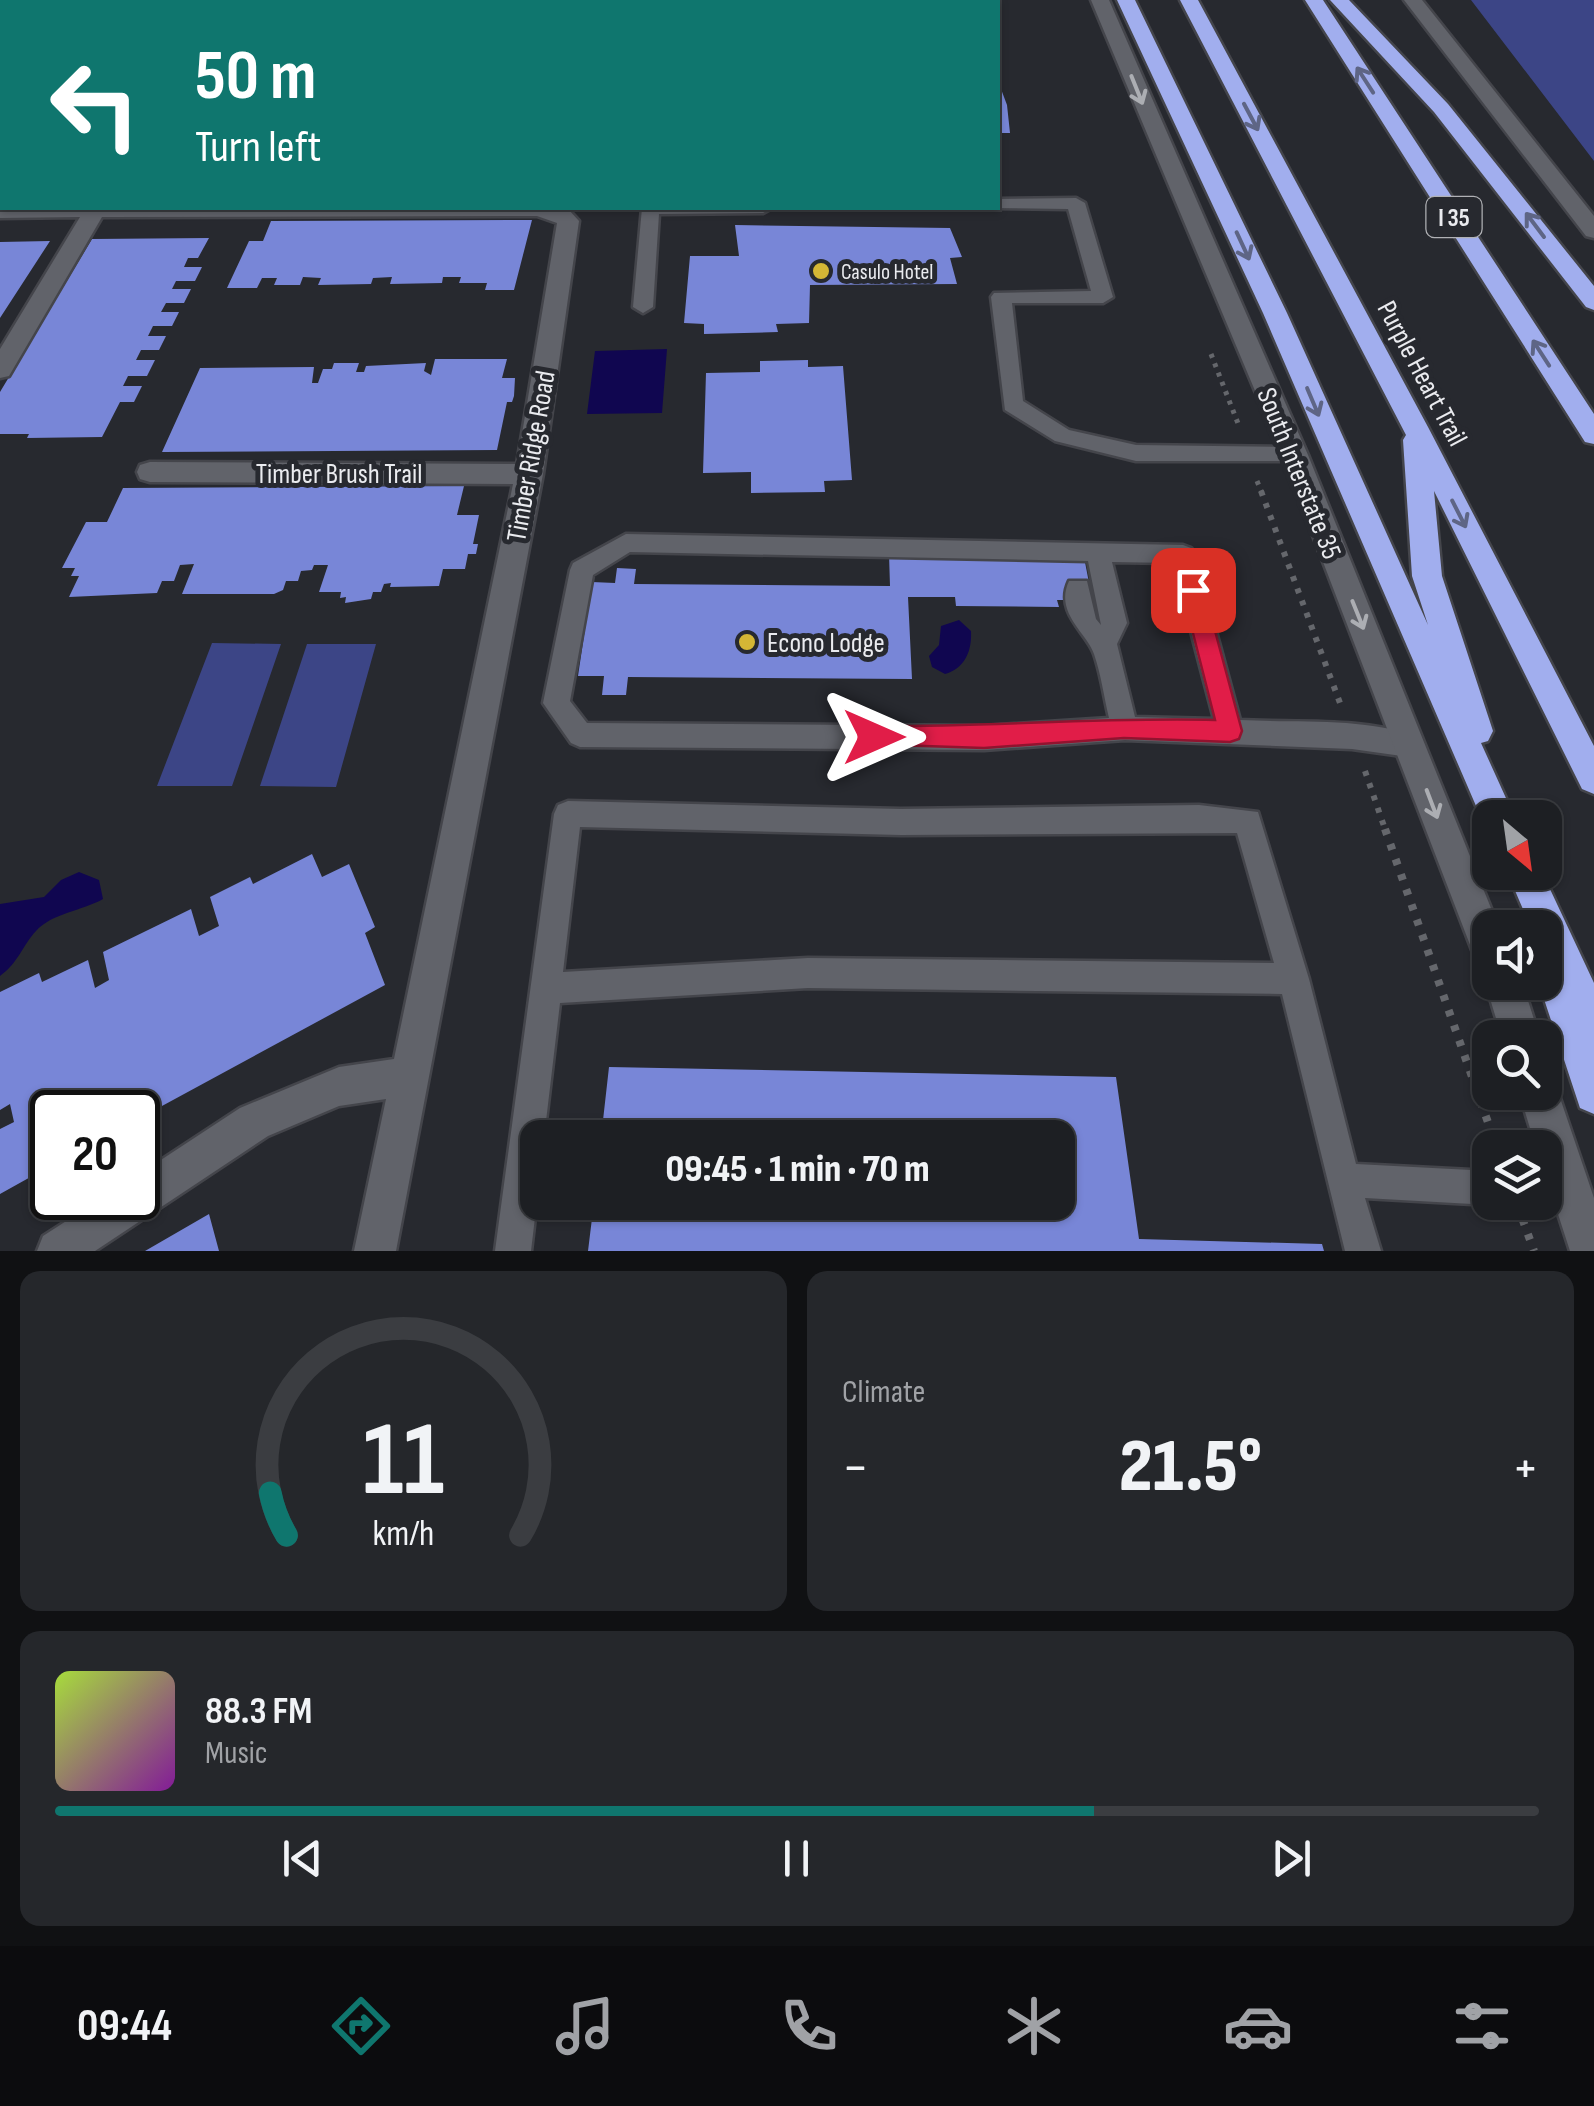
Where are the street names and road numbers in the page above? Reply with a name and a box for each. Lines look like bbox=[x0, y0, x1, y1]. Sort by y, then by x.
road number: I 35 bbox=[1426, 197, 1482, 237]
street label: Purple Heart Trail bbox=[1370, 295, 1474, 452]
street label: Timber Ridge Road bbox=[500, 368, 563, 544]
street label: South Interstate 35 bbox=[1249, 383, 1348, 564]
street label: Timber Brush Trail bbox=[256, 458, 422, 491]

